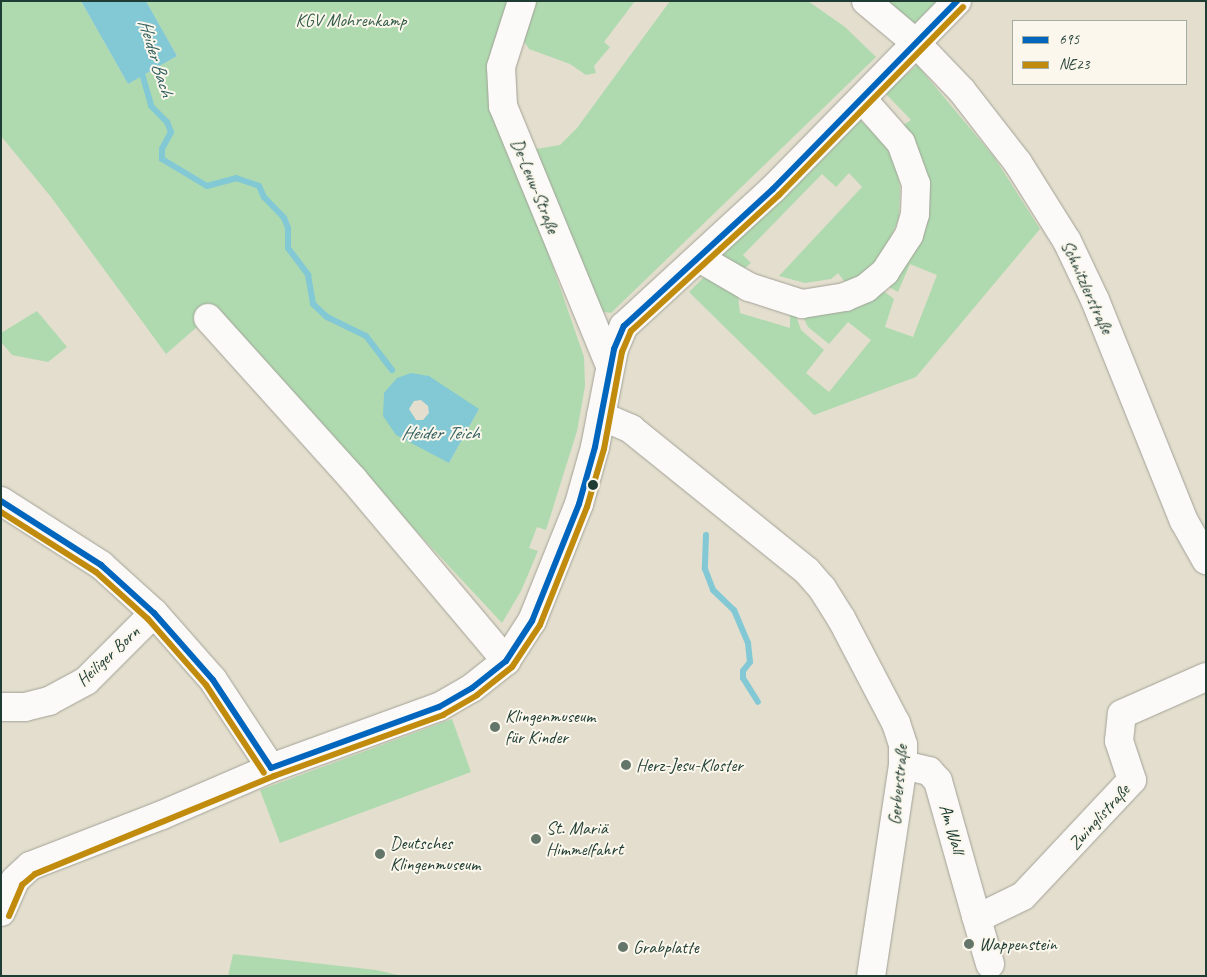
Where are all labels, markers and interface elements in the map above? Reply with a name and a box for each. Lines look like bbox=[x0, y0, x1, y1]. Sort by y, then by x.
park label: KGV Mohrenkamp bbox=[296, 9, 406, 31]
water label: Heider Bach bbox=[133, 17, 177, 99]
legend bbox=[1012, 20, 1187, 85]
text: 695 bbox=[1059, 30, 1079, 49]
text: NE23 bbox=[1059, 55, 1089, 74]
street label: De-Leuw-Straße bbox=[506, 136, 564, 236]
street label: Schnitzlerstraße bbox=[1056, 237, 1118, 337]
water label: Heider Teich bbox=[401, 423, 479, 445]
unlabelled marker bbox=[588, 480, 598, 490]
street label: Heiliger Born bbox=[72, 621, 144, 691]
place label: Klingenmuseum für Kinder bbox=[505, 706, 595, 749]
marker: Klingenmuseum für Kinder bbox=[489, 721, 501, 733]
street label: Gerberstraße bbox=[884, 744, 912, 826]
place label: Herz-Jesu-Kloster bbox=[636, 754, 743, 776]
marker: Herz-Jesu-Kloster bbox=[620, 759, 632, 771]
street label: Zwinglistraße bbox=[1064, 780, 1134, 854]
street label: Am Wall bbox=[935, 802, 969, 856]
place label: St. Mariä Himmelfahrt bbox=[546, 818, 623, 861]
place label: Deutsches Klingenmuseum bbox=[390, 833, 480, 876]
marker: St. Mariä Himmelfahrt bbox=[530, 833, 542, 845]
marker: Deutsches Klingenmuseum bbox=[374, 848, 386, 860]
place label: Wappenstein bbox=[979, 933, 1057, 955]
place label: Grabplatte bbox=[633, 936, 699, 958]
marker: Wappenstein bbox=[963, 938, 975, 950]
marker: Grabplatte bbox=[617, 941, 629, 953]

